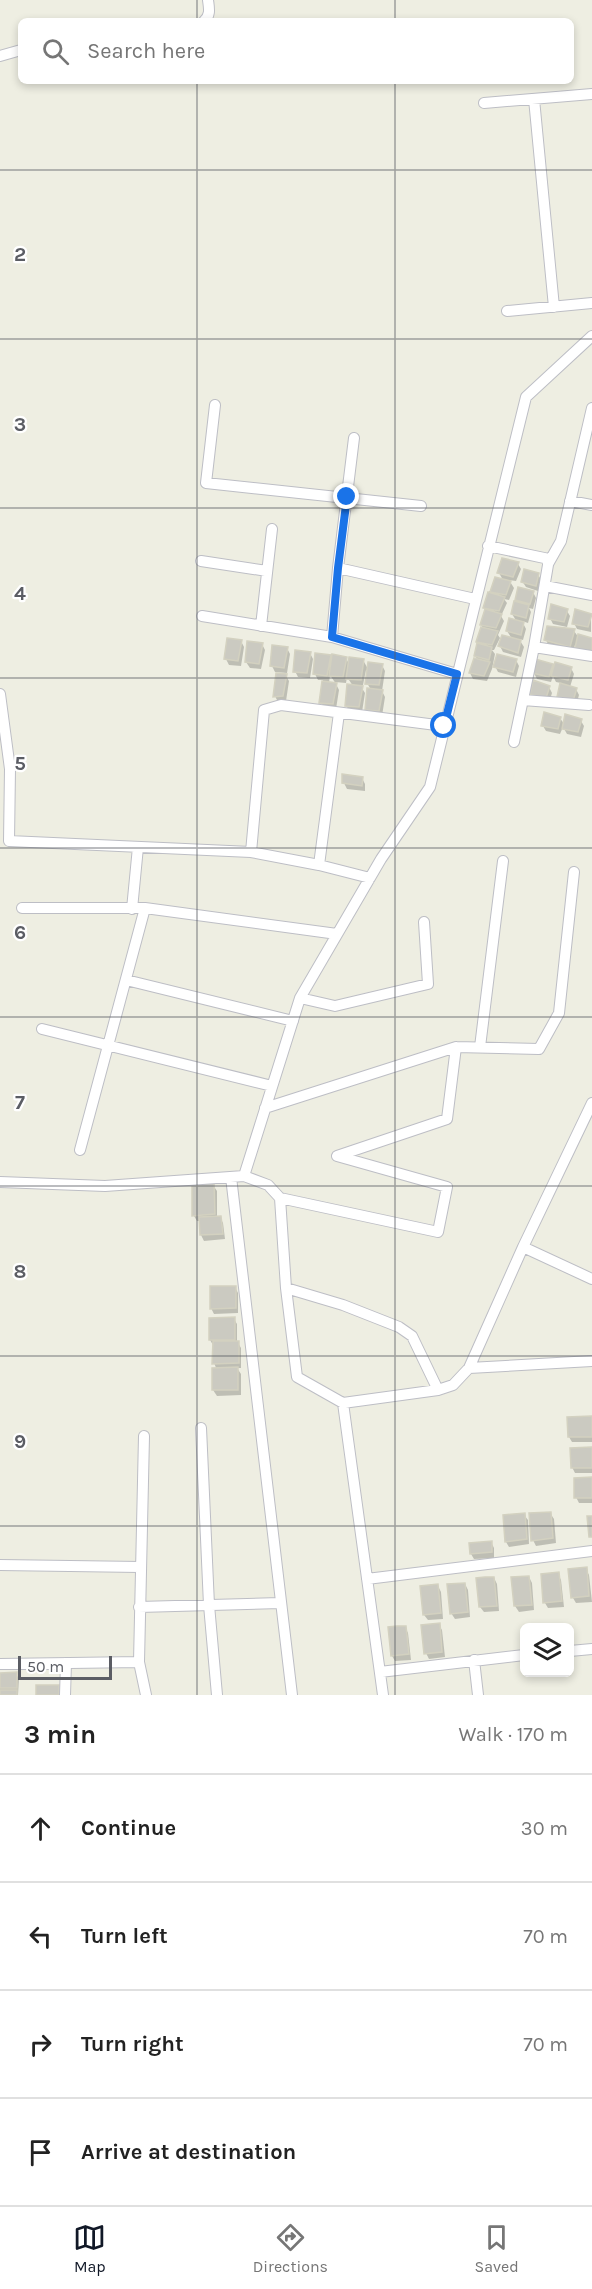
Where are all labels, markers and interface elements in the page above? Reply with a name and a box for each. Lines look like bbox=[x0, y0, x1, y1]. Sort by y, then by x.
search box bbox=[18, 18, 574, 84]
icon: search bbox=[39, 35, 72, 68]
text: Search here bbox=[87, 38, 205, 64]
text: 2 bbox=[14, 243, 26, 266]
text: 3 bbox=[14, 413, 26, 436]
route end bbox=[333, 483, 359, 509]
text: 4 bbox=[14, 582, 26, 605]
route start bbox=[430, 712, 456, 738]
text: 5 bbox=[14, 752, 26, 775]
text: 6 bbox=[14, 921, 26, 944]
text: 7 bbox=[15, 1091, 25, 1114]
text: 8 bbox=[14, 1260, 26, 1283]
text: 9 bbox=[14, 1430, 26, 1453]
map controls bbox=[520, 1623, 574, 1677]
button: layers bbox=[520, 1623, 574, 1677]
scale bar bbox=[18, 1653, 112, 1680]
text: 50 m bbox=[27, 1657, 64, 1676]
text: 3 min bbox=[24, 1719, 96, 1750]
text: Walk · 170 m bbox=[458, 1723, 568, 1746]
icon: ahead bbox=[24, 1812, 57, 1845]
text: Continue bbox=[81, 1815, 176, 1841]
text: 30 m bbox=[521, 1817, 568, 1840]
icon: left bbox=[24, 1920, 57, 1953]
text: Turn left bbox=[81, 1923, 168, 1949]
text: 70 m bbox=[523, 1925, 568, 1948]
icon: right bbox=[24, 2028, 57, 2061]
text: Turn right bbox=[81, 2031, 184, 2057]
text: 70 m bbox=[523, 2033, 568, 2056]
icon: arrive bbox=[24, 2136, 57, 2169]
text: Arrive at destination bbox=[81, 2139, 296, 2165]
tab: Map bbox=[73, 2221, 106, 2276]
tab: Directions bbox=[253, 2221, 328, 2276]
tab: Saved bbox=[475, 2221, 519, 2276]

